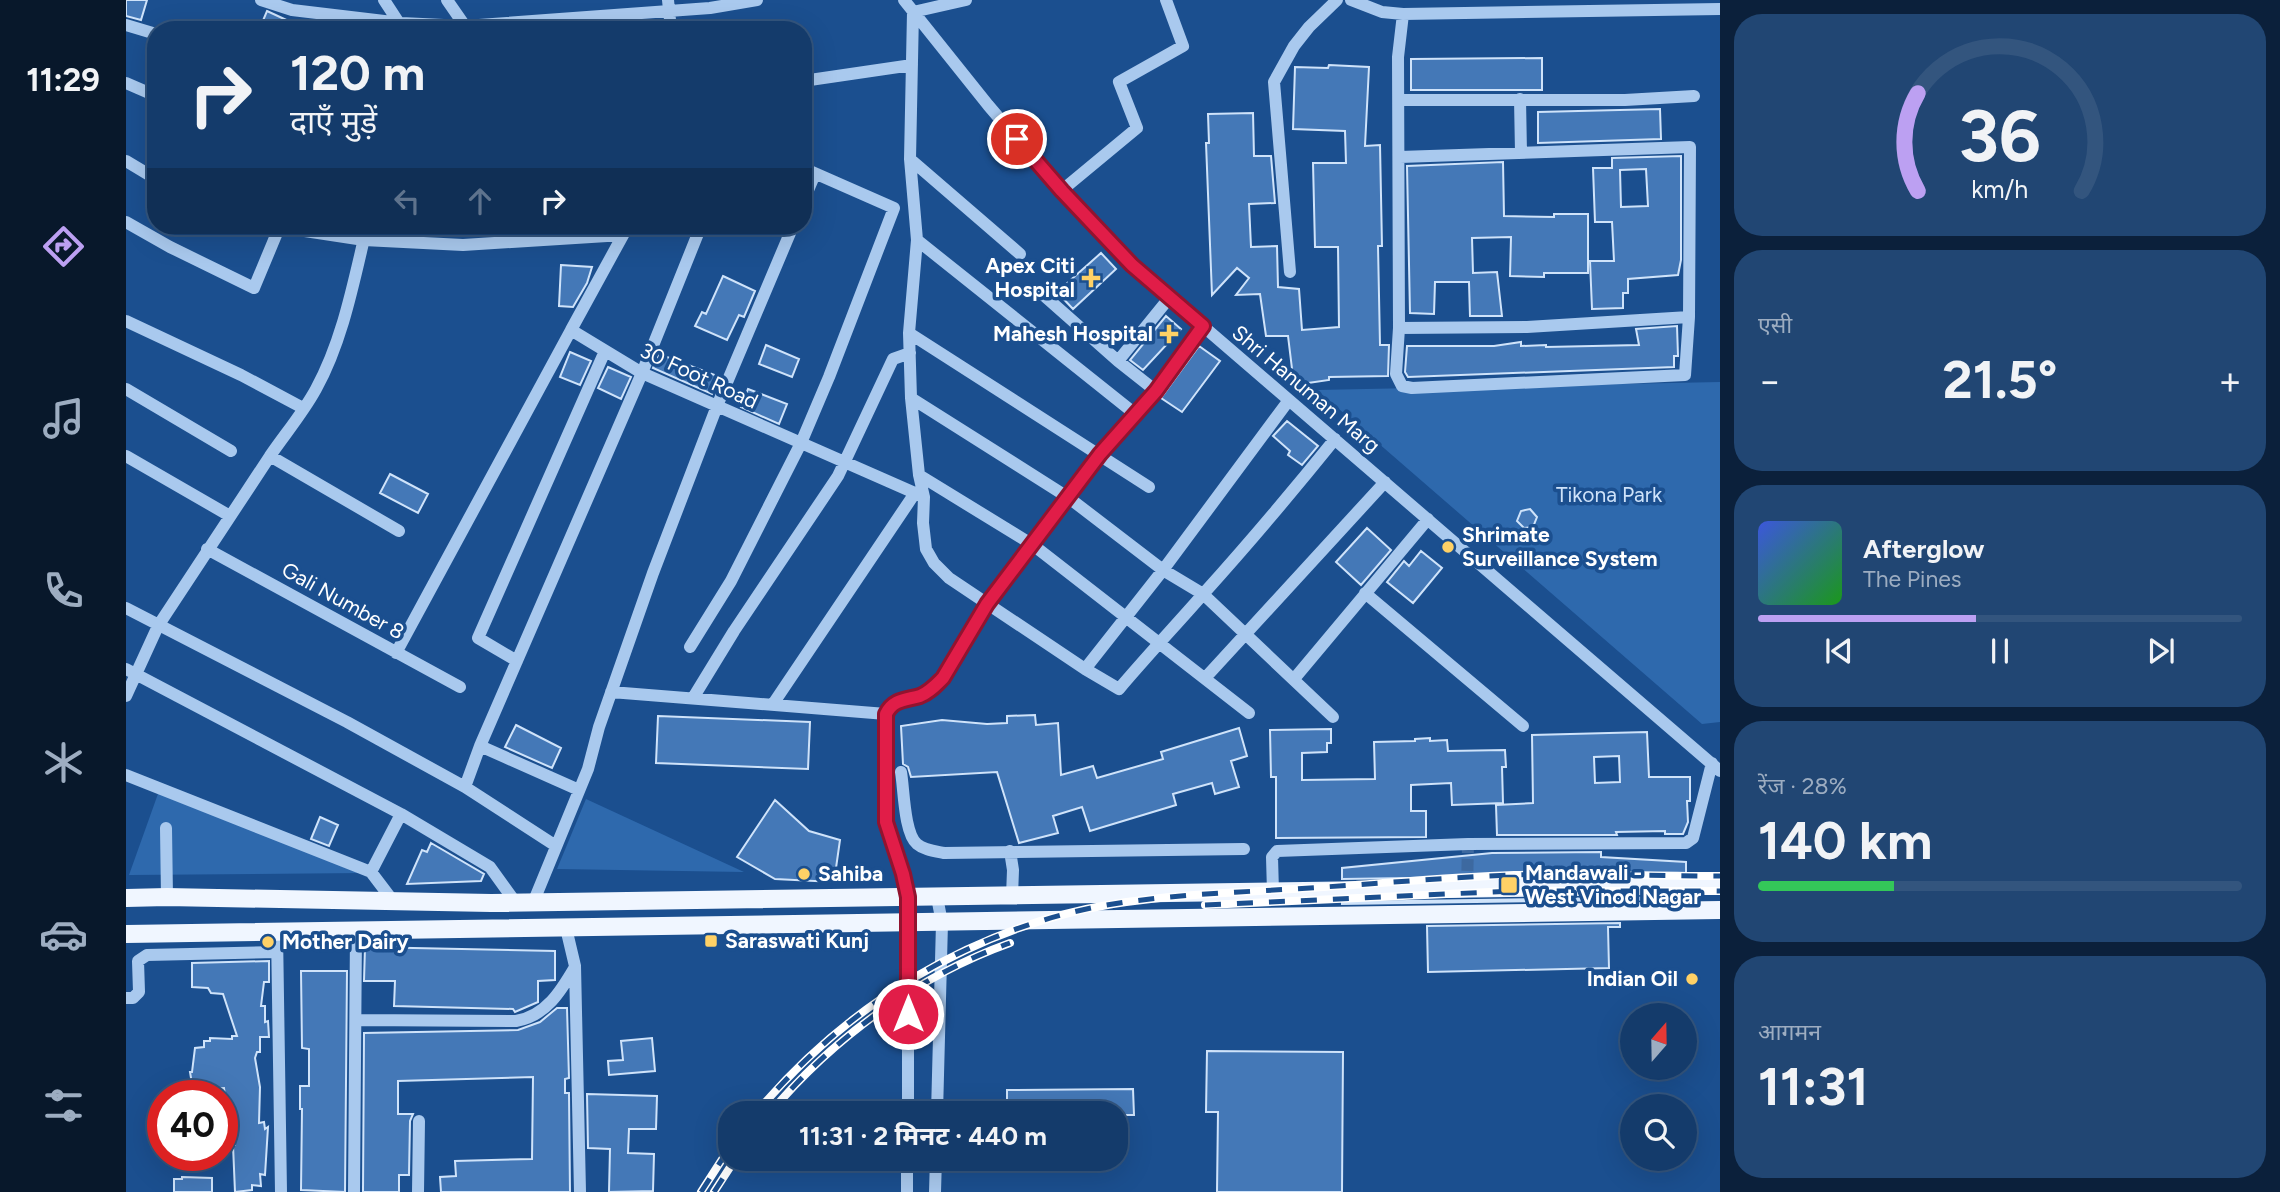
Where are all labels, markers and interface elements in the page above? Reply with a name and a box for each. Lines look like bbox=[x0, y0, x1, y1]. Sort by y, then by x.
text: 120 m bbox=[290, 43, 425, 102]
icon: right bbox=[175, 49, 266, 140]
text: 11:29 bbox=[26, 61, 100, 99]
text: 36 bbox=[1959, 92, 2041, 179]
text: दाएँ मुड़ें bbox=[290, 103, 377, 141]
pin bbox=[987, 109, 1047, 169]
icon: arrive bbox=[998, 120, 1036, 158]
text: km/h bbox=[1971, 174, 2029, 204]
icon: left bbox=[388, 182, 426, 220]
icon: ahead bbox=[461, 182, 499, 220]
icon: right bbox=[534, 182, 572, 220]
icon: directions bbox=[39, 222, 88, 271]
place label: Apex Citi Hospital bbox=[985, 253, 1075, 302]
marker: Apex Citi Hospital bbox=[1081, 268, 1101, 288]
text: एसी bbox=[1758, 311, 1792, 339]
street label: Shri Hanuman Marg bbox=[1227, 320, 1385, 458]
place label: Mahesh Hospital bbox=[993, 321, 1153, 346]
marker: Mahesh Hospital bbox=[1159, 324, 1179, 344]
street label: 30 Foot Road bbox=[636, 337, 762, 414]
text: 21.5° bbox=[1943, 349, 2057, 411]
text: − bbox=[1758, 358, 1782, 404]
text: + bbox=[2218, 358, 2242, 404]
icon: music bbox=[39, 394, 88, 443]
park label: Tikona Park bbox=[1556, 482, 1663, 507]
place label: Shrimate Surveillance System bbox=[1462, 522, 1658, 571]
text: Afterglow bbox=[1863, 533, 1985, 565]
marker: Shrimate Surveillance System bbox=[1440, 539, 1456, 555]
street label: Gali Number 8 bbox=[278, 557, 409, 645]
text: The Pines bbox=[1863, 565, 1962, 593]
icon: phone bbox=[39, 566, 88, 615]
icon: previous bbox=[1820, 632, 1858, 670]
icon: pause bbox=[1981, 632, 2019, 670]
icon: next bbox=[2142, 632, 2180, 670]
icon: climate bbox=[39, 738, 88, 787]
text: रेंज · 28% bbox=[1758, 772, 1847, 800]
text: 140 km bbox=[1758, 810, 1932, 872]
place label: Mandawali - West Vinod Nagar bbox=[1525, 860, 1701, 909]
place label: Sahiba bbox=[818, 861, 883, 886]
marker: Sahiba bbox=[796, 866, 812, 882]
marker: Mandawali - West Vinod Nagar bbox=[1499, 875, 1519, 895]
icon: car bbox=[39, 910, 88, 959]
place label: Saraswati Kunj bbox=[725, 928, 869, 953]
place label: Mother Dairy bbox=[282, 929, 410, 954]
marker: Saraswati Kunj bbox=[703, 933, 719, 949]
marker: Mother Dairy bbox=[260, 934, 276, 950]
place label: Indian Oil bbox=[1587, 966, 1678, 991]
marker: Indian Oil bbox=[1684, 971, 1700, 987]
position arrow bbox=[871, 977, 945, 1051]
north arrow bbox=[1620, 1003, 1698, 1080]
map controls bbox=[1620, 1003, 1697, 1171]
text: आगमन bbox=[1758, 1018, 1821, 1046]
text: 11:31 bbox=[1758, 1056, 1868, 1118]
speed limit sign: 40 bbox=[147, 1080, 238, 1171]
icon: filters bbox=[39, 1081, 88, 1130]
button: search bbox=[1620, 1094, 1697, 1171]
text: 11:31 · 2 मिनट · 440 m bbox=[799, 1120, 1047, 1152]

